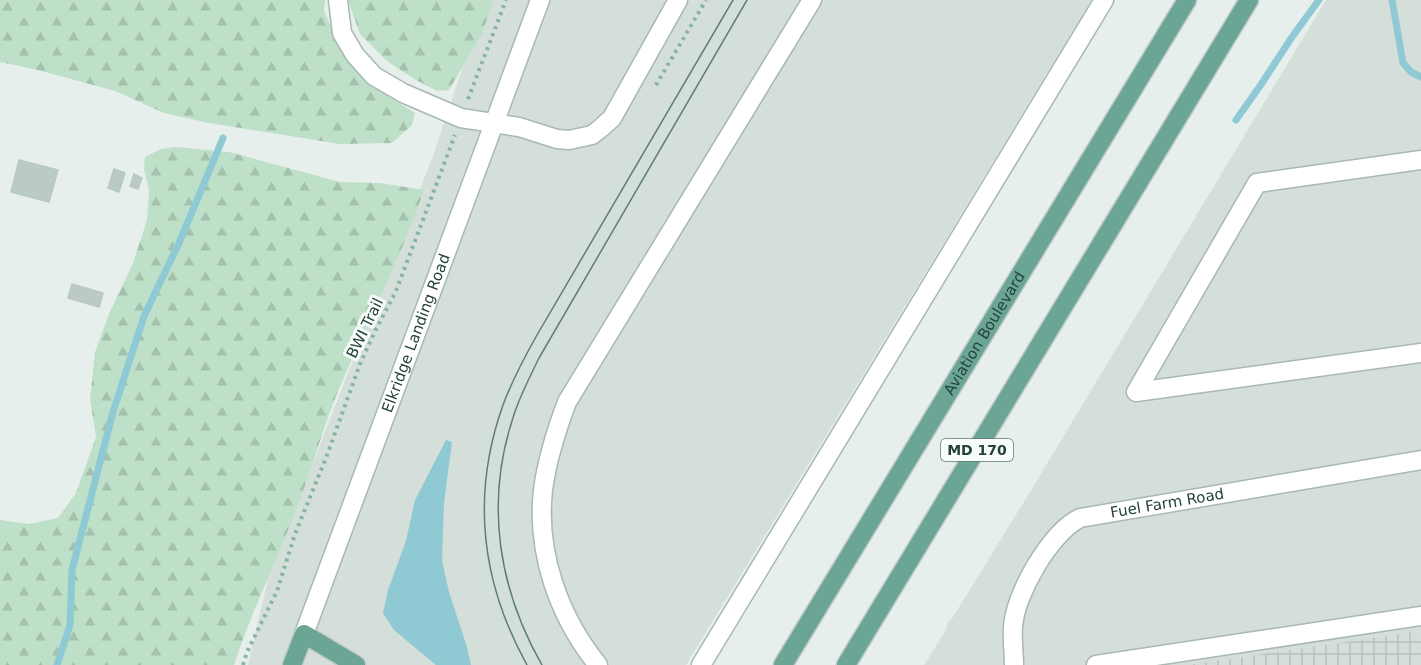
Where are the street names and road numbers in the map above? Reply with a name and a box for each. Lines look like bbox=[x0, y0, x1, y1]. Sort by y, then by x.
street label: Elkridge Landing Road bbox=[378, 251, 454, 415]
street label: Aviation Boulevard bbox=[940, 268, 1029, 398]
street label: BWI Trail bbox=[343, 295, 387, 361]
road number: MD 170 bbox=[941, 439, 1013, 461]
street label: Fuel Farm Road bbox=[1109, 485, 1225, 522]

